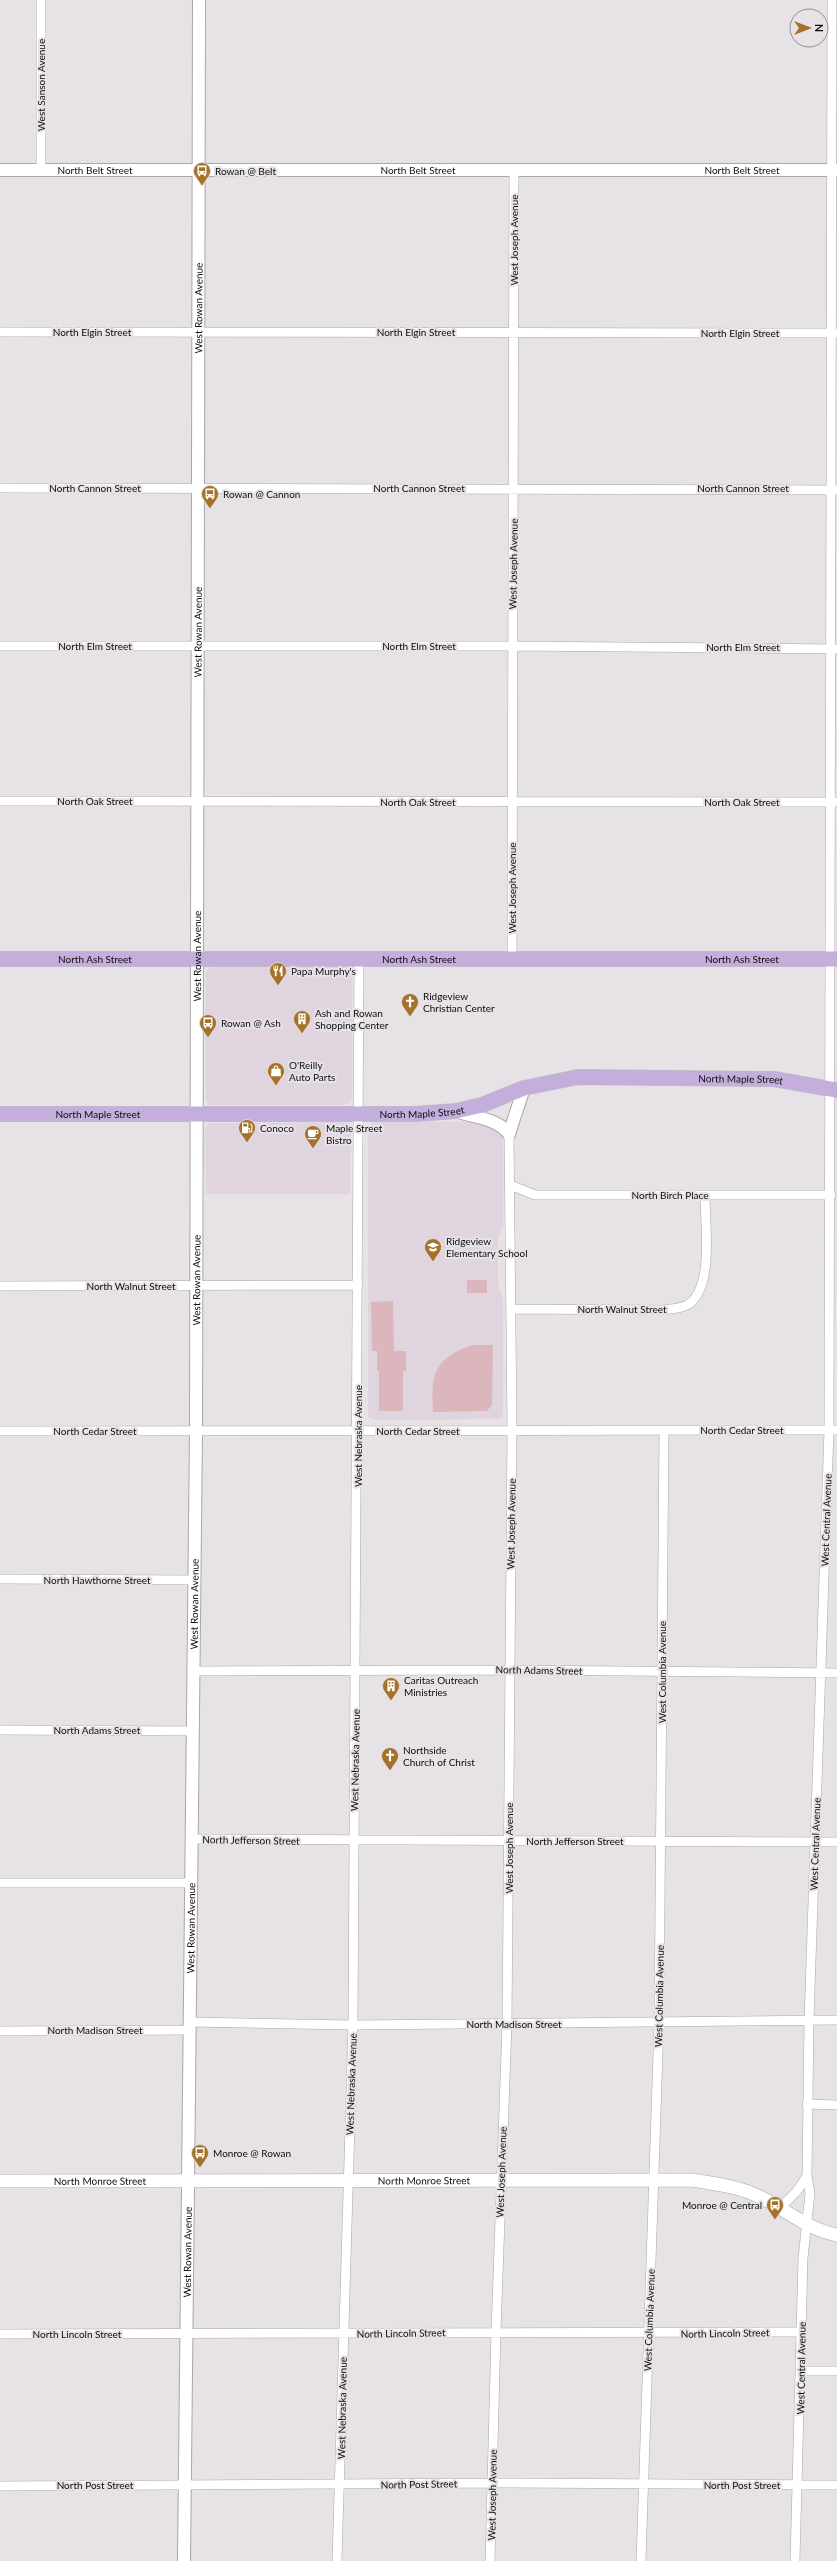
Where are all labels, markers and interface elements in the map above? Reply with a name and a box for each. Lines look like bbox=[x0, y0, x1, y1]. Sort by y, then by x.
north arrow bbox=[789, 8, 829, 48]
text: N bbox=[813, 24, 826, 32]
street label: West Sanson Avenue bbox=[35, 39, 47, 131]
bus stop icon: Rowan @ Belt bbox=[192, 161, 212, 186]
street label: North Belt Street bbox=[57, 164, 133, 176]
street label: North Belt Street bbox=[380, 164, 456, 176]
street label: North Belt Street bbox=[704, 164, 780, 176]
place label: Rowan @ Belt bbox=[215, 165, 276, 177]
street label: West Joseph Avenue bbox=[508, 194, 520, 286]
street label: West Rowan Avenue bbox=[192, 263, 204, 354]
street label: North Elgin Street bbox=[53, 326, 132, 338]
street label: North Elgin Street bbox=[377, 326, 456, 338]
street label: North Elgin Street bbox=[701, 327, 780, 339]
street label: North Cannon Street bbox=[49, 482, 141, 494]
street label: North Cannon Street bbox=[373, 482, 465, 494]
street label: North Cannon Street bbox=[697, 482, 789, 494]
bus stop icon: Rowan @ Cannon bbox=[200, 484, 220, 509]
place label: Rowan @ Cannon bbox=[223, 488, 300, 500]
street label: West Joseph Avenue bbox=[506, 518, 520, 610]
street label: West Rowan Avenue bbox=[192, 587, 204, 678]
street label: North Elm Street bbox=[58, 640, 132, 652]
street label: North Elm Street bbox=[382, 640, 456, 652]
street label: North Elm Street bbox=[706, 641, 780, 653]
street label: North Oak Street bbox=[57, 795, 133, 807]
street label: North Oak Street bbox=[380, 796, 456, 808]
street label: North Oak Street bbox=[704, 796, 780, 808]
street label: West Joseph Avenue bbox=[506, 842, 518, 934]
street label: West Rowan Avenue bbox=[191, 911, 203, 1002]
street label: North Ash Street bbox=[58, 953, 132, 965]
street label: North Ash Street bbox=[382, 953, 456, 965]
street label: North Ash Street bbox=[705, 953, 779, 965]
restaurant icon: Papa Murphy's bbox=[268, 961, 288, 986]
place label: Papa Murphy's bbox=[291, 965, 356, 977]
place label: Ridgeview Christian Center bbox=[423, 990, 495, 1014]
church icon: Ridgeview Christian Center bbox=[400, 992, 420, 1017]
place label: Ash and Rowan Shopping Center bbox=[315, 1007, 389, 1031]
building icon: Ash and Rowan Shopping Center bbox=[292, 1009, 312, 1034]
bus stop icon: Rowan @ Ash bbox=[198, 1013, 218, 1038]
place label: Rowan @ Ash bbox=[221, 1017, 281, 1029]
place label: O'Reilly Auto Parts bbox=[289, 1059, 335, 1083]
shop icon: O'Reilly Auto Parts bbox=[266, 1061, 286, 1086]
street label: North Maple Street bbox=[698, 1072, 785, 1087]
street label: North Maple Street bbox=[380, 1103, 466, 1120]
street label: North Maple Street bbox=[56, 1108, 141, 1120]
fuel station icon: Conoco bbox=[237, 1118, 257, 1143]
place label: Conoco bbox=[260, 1122, 294, 1134]
place label: Maple Street Bistro bbox=[326, 1122, 383, 1146]
cafe icon: Maple Street Bistro bbox=[303, 1124, 323, 1149]
street label: North Birch Place bbox=[632, 1189, 708, 1201]
street label: West Rowan Avenue bbox=[190, 1235, 202, 1326]
place label: Ridgeview Elementary School bbox=[446, 1235, 528, 1259]
school or university icon: Ridgeview Elementary School bbox=[423, 1237, 443, 1262]
street label: North Walnut Street bbox=[86, 1280, 176, 1292]
street label: North Walnut Street bbox=[577, 1303, 667, 1315]
street label: West Nebraska Avenue bbox=[352, 1385, 364, 1487]
street label: North Cedar Street bbox=[700, 1424, 784, 1436]
street label: North Cedar Street bbox=[53, 1425, 137, 1437]
street label: North Cedar Street bbox=[376, 1425, 460, 1437]
street label: West Central Avenue bbox=[818, 1473, 834, 1567]
street label: West Joseph Avenue bbox=[504, 1478, 518, 1570]
street label: West Rowan Avenue bbox=[188, 1559, 201, 1650]
street label: North Hawthorne Street bbox=[43, 1574, 151, 1586]
street label: West Columbia Avenue bbox=[656, 1621, 668, 1723]
street label: North Adams Street bbox=[495, 1663, 583, 1677]
place label: Caritas Outreach Ministries bbox=[404, 1674, 478, 1698]
building icon: Caritas Outreach Ministries bbox=[381, 1676, 401, 1701]
street label: West Nebraska Avenue bbox=[348, 1709, 362, 1811]
street label: North Adams Street bbox=[54, 1724, 141, 1736]
place label: Northside Church of Christ bbox=[403, 1744, 475, 1768]
church icon: Northside Church of Christ bbox=[380, 1746, 400, 1771]
street label: West Central Avenue bbox=[807, 1797, 823, 1891]
street label: West Joseph Avenue bbox=[503, 1802, 515, 1894]
street label: North Jefferson Street bbox=[202, 1833, 300, 1847]
street label: North Jefferson Street bbox=[526, 1835, 624, 1847]
street label: West Rowan Avenue bbox=[184, 1883, 197, 1974]
street label: West Columbia Avenue bbox=[652, 1945, 666, 2047]
street label: North Madison Street bbox=[466, 2018, 562, 2030]
street label: North Madison Street bbox=[47, 2024, 143, 2036]
street label: West Nebraska Avenue bbox=[343, 2033, 359, 2135]
street label: West Joseph Avenue bbox=[493, 2126, 509, 2218]
bus stop icon: Monroe @ Rowan bbox=[190, 2143, 210, 2168]
place label: Monroe @ Rowan bbox=[213, 2147, 291, 2159]
street label: North Monroe Street bbox=[378, 2174, 471, 2186]
street label: North Monroe Street bbox=[54, 2175, 147, 2187]
bus stop icon: Monroe @ Central bbox=[765, 2195, 785, 2220]
place label: Monroe @ Central bbox=[682, 2199, 762, 2211]
street label: West Rowan Avenue bbox=[181, 2207, 194, 2298]
street label: West Columbia Avenue bbox=[641, 2269, 657, 2371]
street label: West Central Avenue bbox=[794, 2322, 808, 2414]
street label: North Lincoln Street bbox=[356, 2326, 446, 2340]
street label: North Lincoln Street bbox=[680, 2326, 770, 2340]
street label: North Lincoln Street bbox=[33, 2328, 122, 2340]
street label: West Nebraska Avenue bbox=[335, 2357, 349, 2459]
street label: West Joseph Avenue bbox=[485, 2449, 499, 2541]
street label: North Post Street bbox=[381, 2477, 458, 2491]
street label: North Post Street bbox=[57, 2479, 134, 2491]
street label: North Post Street bbox=[704, 2479, 781, 2491]

